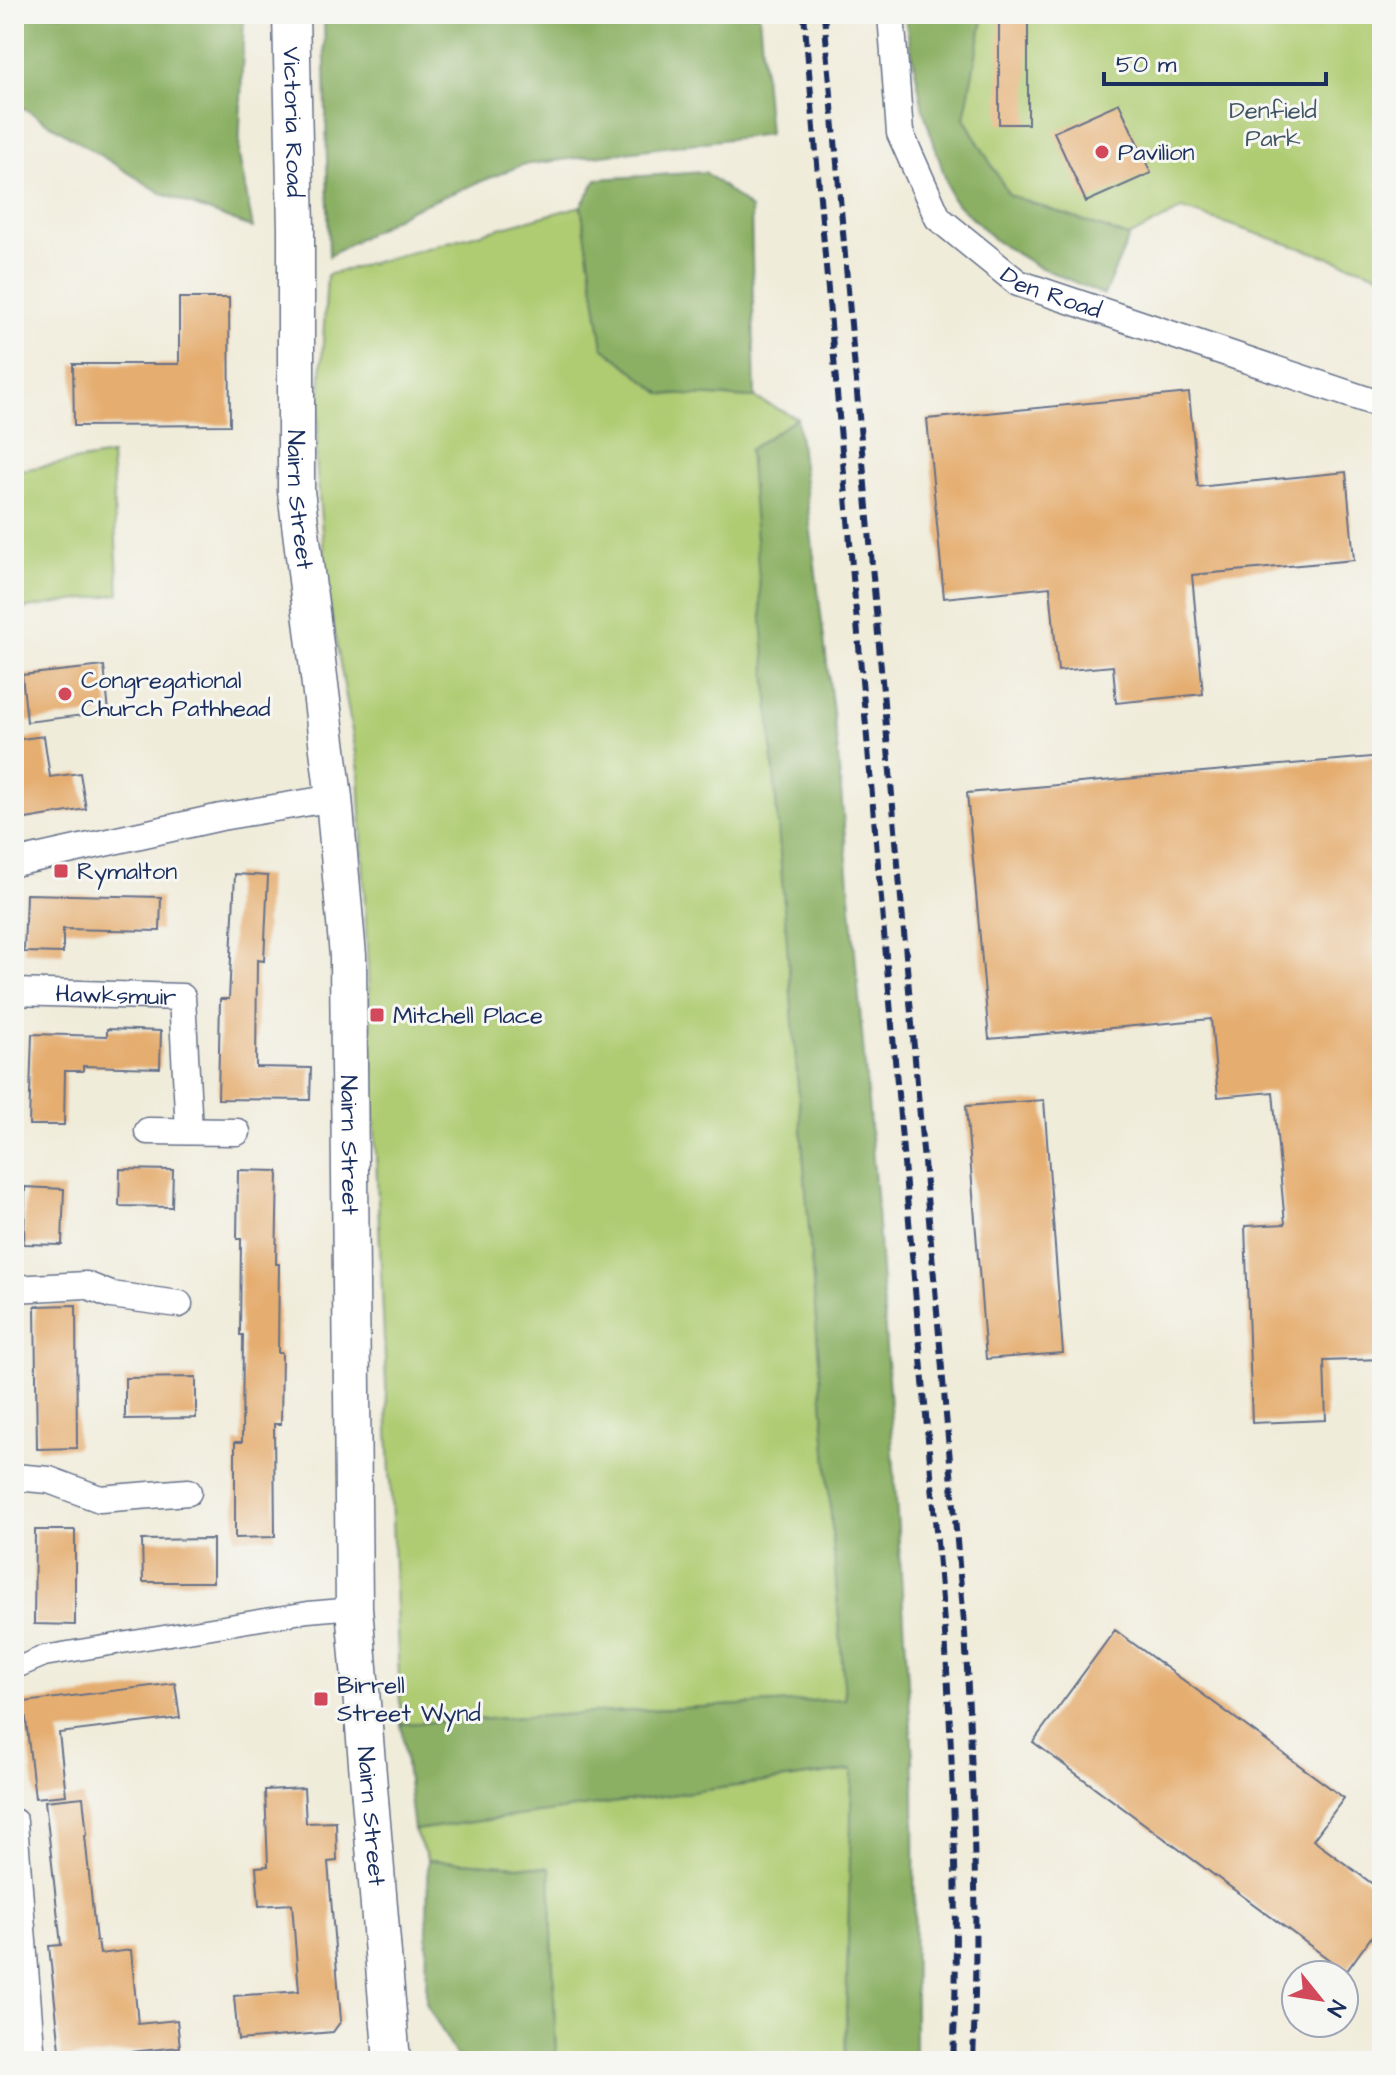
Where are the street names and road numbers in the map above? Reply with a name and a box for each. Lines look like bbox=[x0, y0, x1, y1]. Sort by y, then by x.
street label: Victoria Road bbox=[274, 46, 311, 198]
street label: Den Road bbox=[993, 259, 1106, 328]
street label: Nairn Street bbox=[278, 430, 322, 572]
street label: Hawksmuir bbox=[55, 977, 177, 1015]
street label: Nairn Street bbox=[331, 1075, 366, 1215]
street label: Nairn Street bbox=[348, 1745, 393, 1888]

